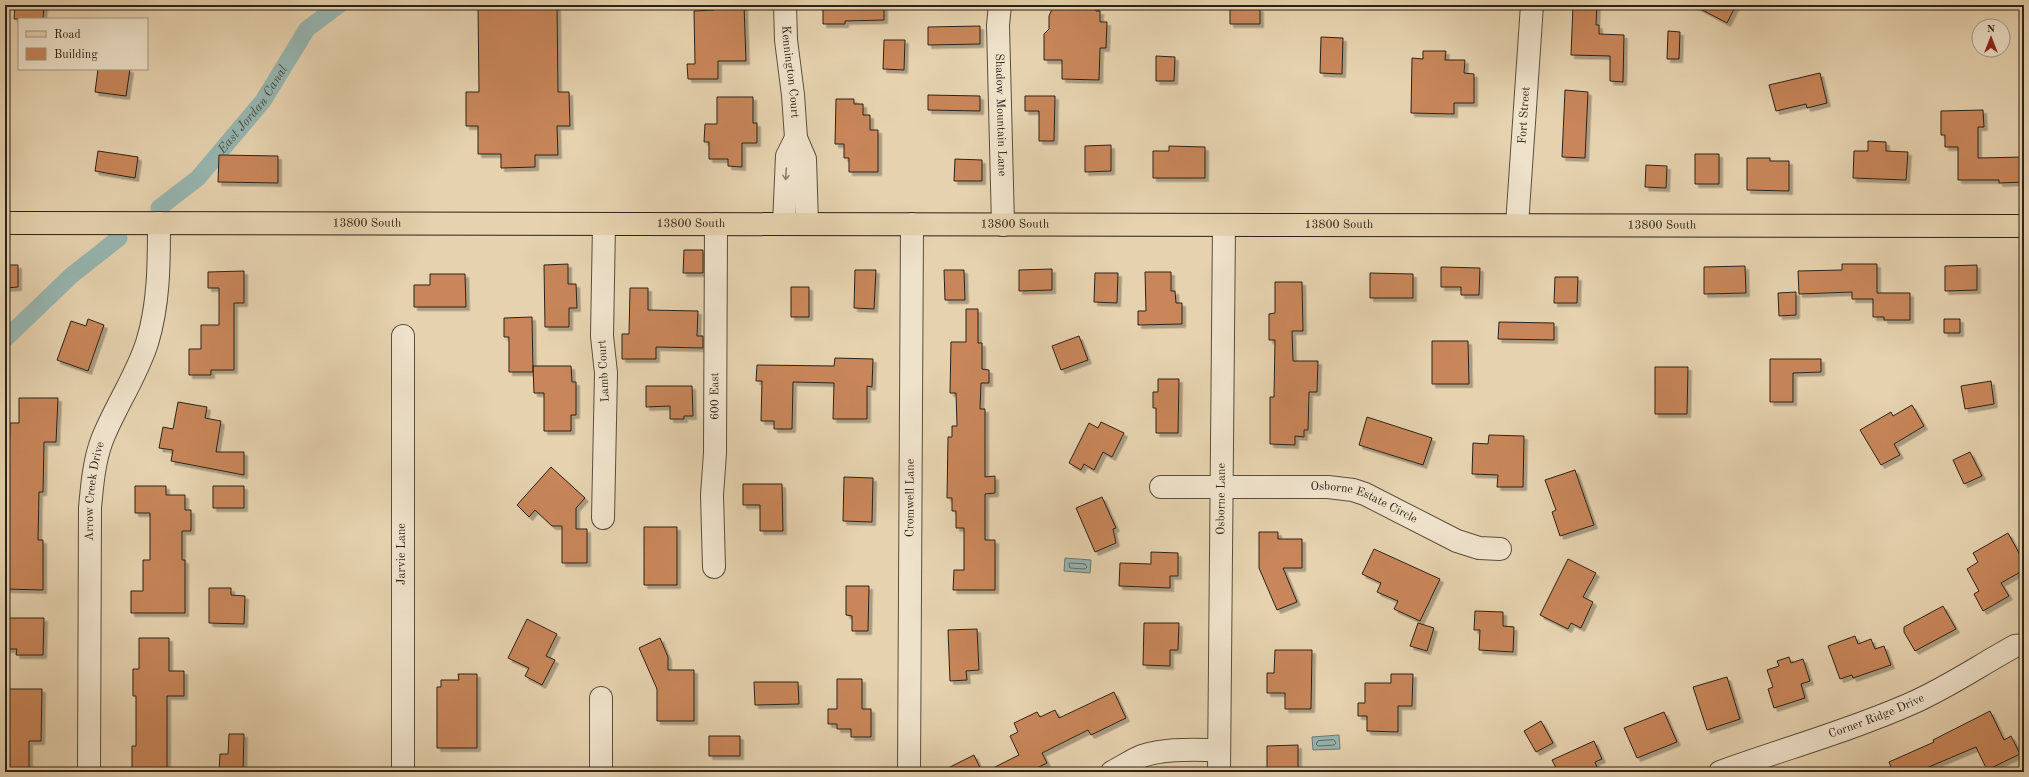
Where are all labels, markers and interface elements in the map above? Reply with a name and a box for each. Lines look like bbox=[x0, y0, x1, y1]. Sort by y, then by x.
legend bbox=[18, 18, 148, 70]
north arrow bbox=[1971, 18, 2011, 58]
text: N bbox=[1987, 24, 1996, 35]
street label: Kennington Court bbox=[780, 25, 801, 119]
text: Road bbox=[54, 29, 81, 41]
text: Building bbox=[54, 49, 98, 61]
street label: Shadow Mountain Lane bbox=[993, 53, 1008, 177]
water label: East Jordan Canal bbox=[215, 63, 290, 157]
street label: Fort Street bbox=[1517, 86, 1532, 144]
one-way arrow bbox=[782, 167, 790, 180]
street label: 13800 South bbox=[333, 217, 402, 230]
street label: 13800 South bbox=[657, 218, 726, 230]
street label: 13800 South bbox=[981, 218, 1050, 231]
street label: 13800 South bbox=[1305, 219, 1374, 231]
street label: 13800 South bbox=[1628, 219, 1697, 232]
street label: Lamb Court bbox=[596, 339, 612, 403]
street label: 600 East bbox=[709, 372, 721, 420]
street label: Arrow Creek Drive bbox=[84, 440, 107, 541]
street label: Cromwell Lane bbox=[904, 458, 917, 537]
street label: Osborne Lane bbox=[1215, 462, 1228, 535]
street label: Osborne Estate Circle bbox=[1310, 481, 1420, 526]
street label: Jarvie Lane bbox=[396, 523, 408, 585]
street label: Corner Ridge Drive bbox=[1827, 692, 1927, 741]

